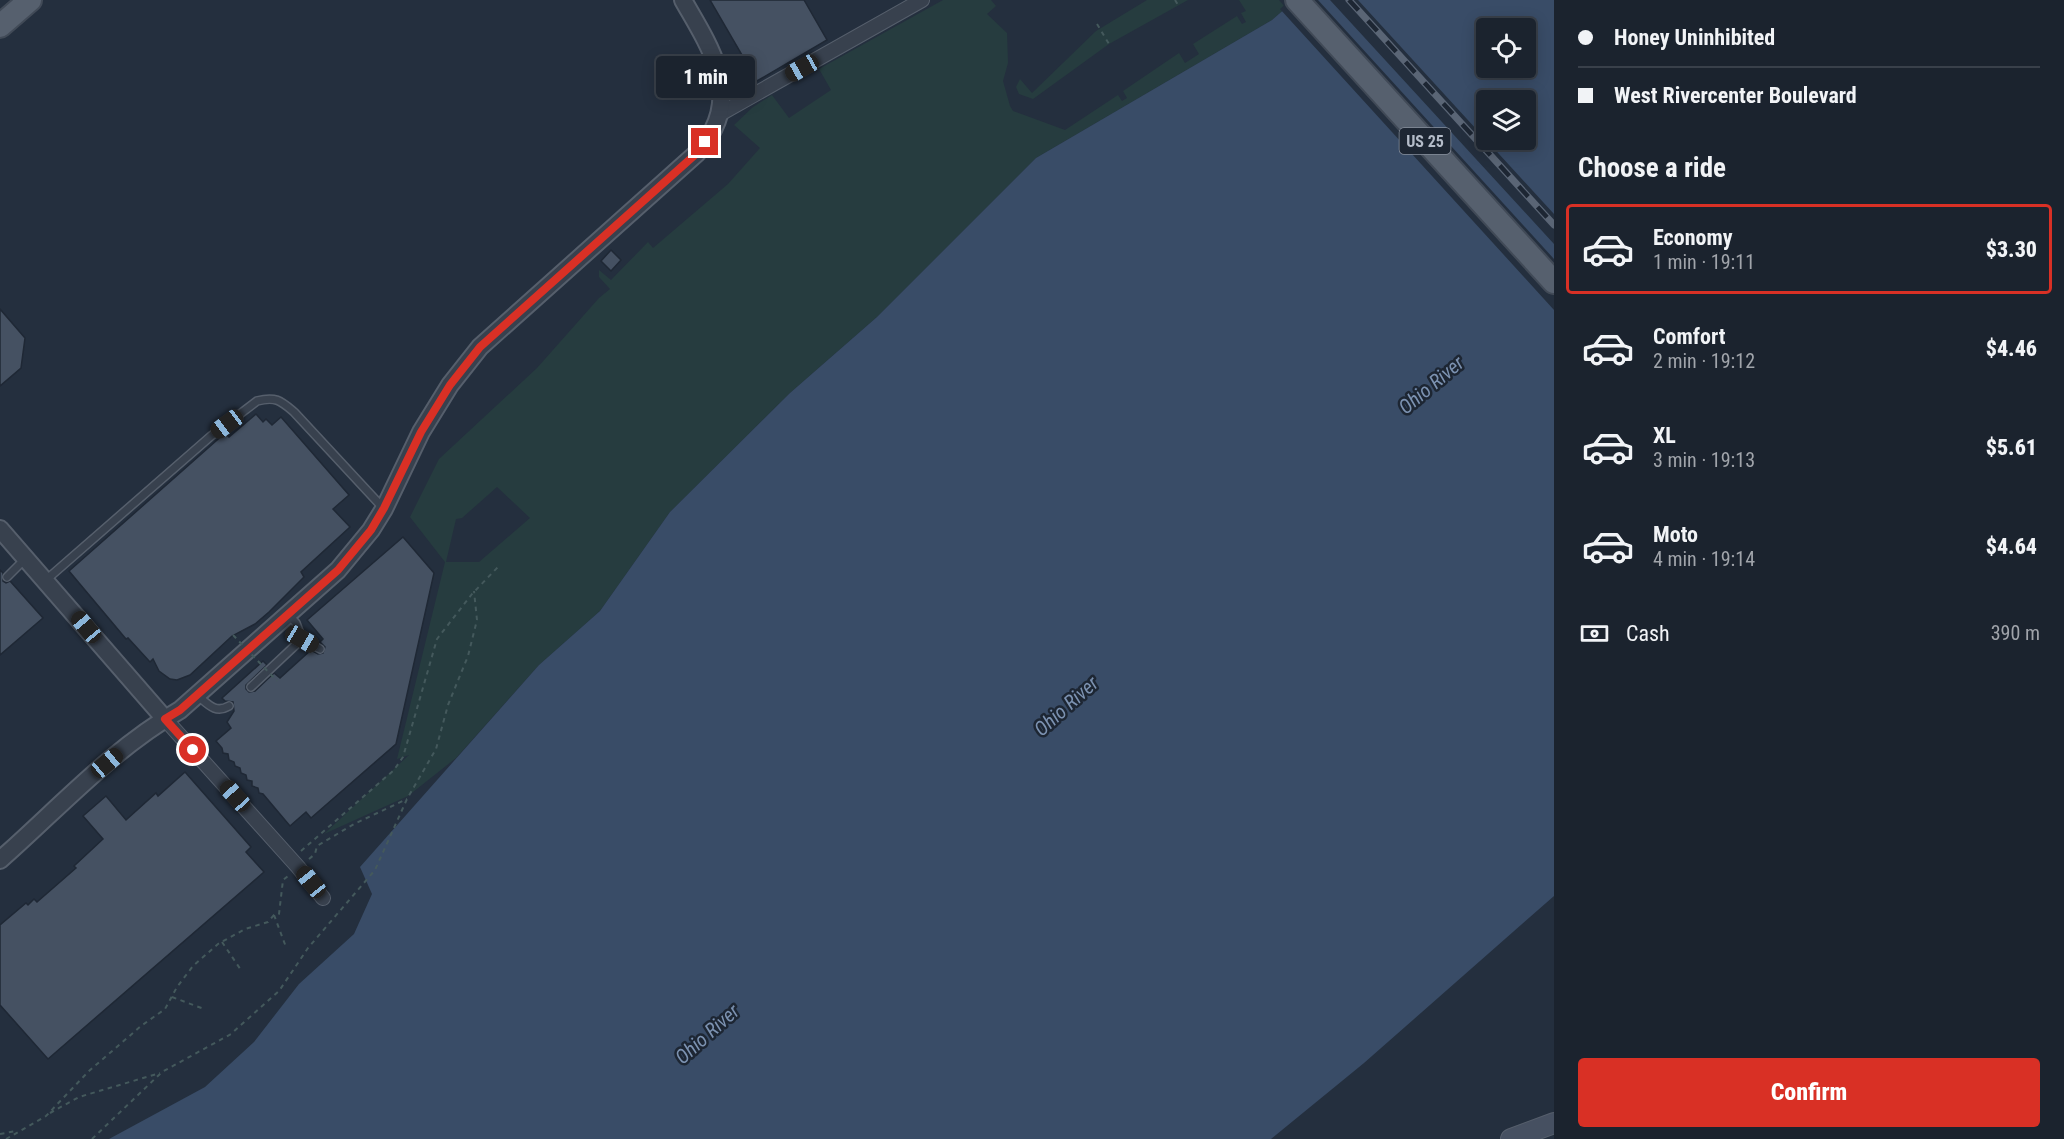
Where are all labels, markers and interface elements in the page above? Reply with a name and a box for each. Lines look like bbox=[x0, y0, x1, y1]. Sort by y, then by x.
map controls bbox=[1476, 18, 1536, 150]
button: locate bbox=[1476, 18, 1536, 78]
text: Honey Uninhibited bbox=[1614, 25, 1775, 50]
car bbox=[782, 51, 822, 85]
callout: 1 min bbox=[656, 55, 754, 97]
text: 1 min bbox=[683, 65, 728, 89]
text: West Rivercenter Boulevard bbox=[1614, 83, 1857, 108]
button: layers bbox=[1476, 90, 1536, 150]
route end bbox=[691, 128, 718, 155]
road number: US 25 bbox=[1400, 128, 1450, 154]
text: Choose a ride bbox=[1578, 152, 1726, 184]
icon: car bbox=[1581, 222, 1635, 276]
text: Economy bbox=[1653, 225, 1733, 250]
text: $3.30 bbox=[1986, 237, 2037, 262]
text: 1 min · 19:11 bbox=[1653, 250, 1755, 274]
icon: car bbox=[1581, 321, 1635, 375]
text: Comfort bbox=[1653, 324, 1726, 349]
text: $4.46 bbox=[1986, 336, 2037, 361]
text: 2 min · 19:12 bbox=[1653, 349, 1755, 373]
water label: Ohio River bbox=[1394, 350, 1469, 419]
car bbox=[207, 406, 247, 442]
icon: car bbox=[1581, 420, 1635, 474]
text: XL bbox=[1653, 423, 1676, 448]
text: $5.61 bbox=[1986, 435, 2037, 460]
text: 3 min · 19:13 bbox=[1653, 448, 1755, 472]
icon: car bbox=[1581, 519, 1635, 573]
text: Moto bbox=[1653, 522, 1698, 547]
text: $4.64 bbox=[1986, 534, 2037, 559]
text: 4 min · 19:14 bbox=[1653, 547, 1755, 571]
car bbox=[68, 607, 104, 647]
icon: cash bbox=[1578, 617, 1611, 650]
text: Cash bbox=[1626, 621, 1670, 646]
text: 390 m bbox=[1991, 621, 2040, 645]
car bbox=[282, 622, 322, 656]
water label: Ohio River bbox=[1029, 670, 1104, 741]
route start bbox=[179, 736, 206, 763]
car bbox=[87, 745, 127, 781]
car bbox=[216, 777, 254, 815]
car bbox=[293, 862, 329, 902]
water label: Ohio River bbox=[670, 998, 745, 1069]
button: Confirm bbox=[1578, 1058, 2040, 1127]

